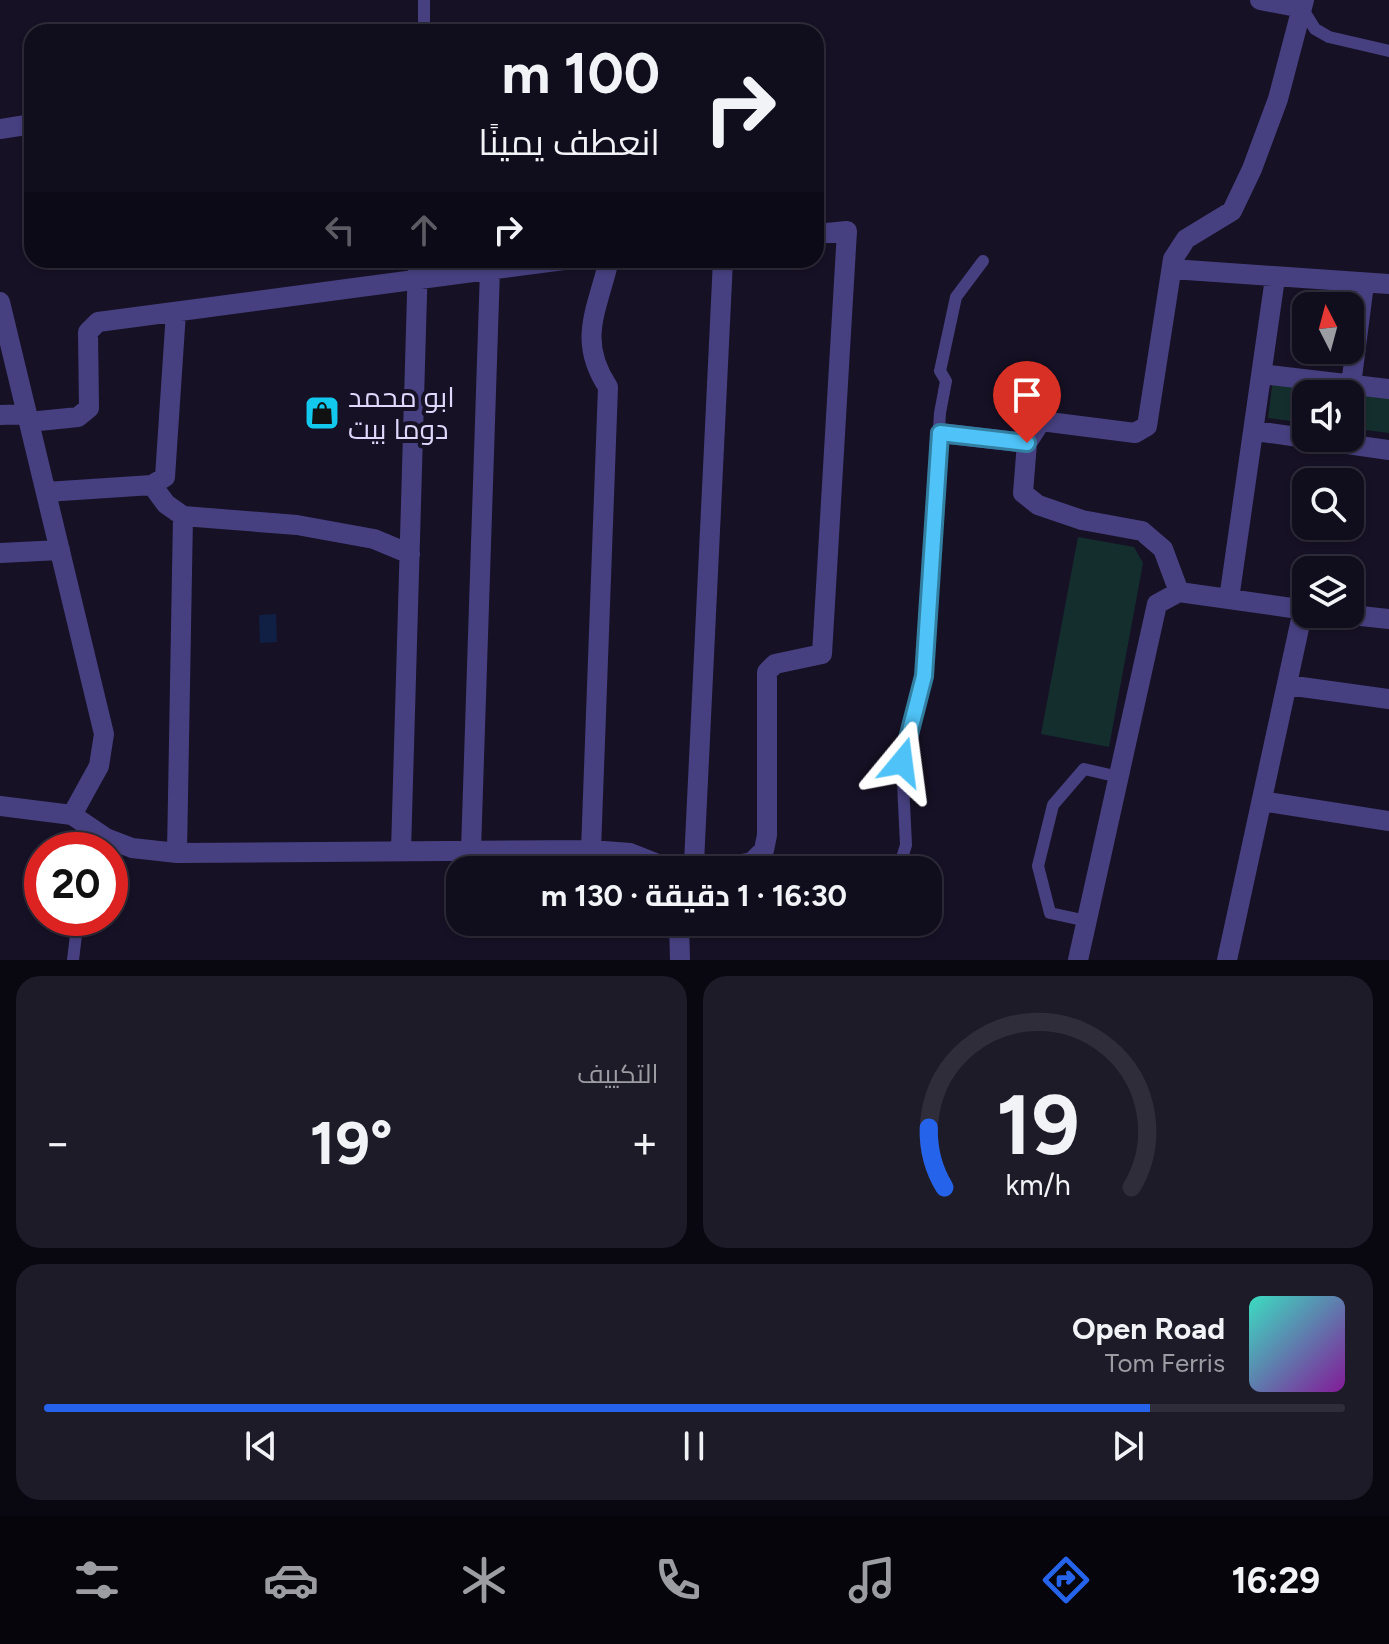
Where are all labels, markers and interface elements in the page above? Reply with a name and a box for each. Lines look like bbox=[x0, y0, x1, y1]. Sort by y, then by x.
text: 100 m bbox=[502, 40, 660, 107]
icon: right bbox=[688, 56, 792, 160]
text: انعطف يمينًا bbox=[478, 121, 660, 164]
icon: left bbox=[318, 208, 362, 252]
icon: ahead bbox=[402, 208, 446, 252]
icon: right bbox=[486, 208, 530, 252]
north arrow bbox=[1292, 292, 1364, 364]
map controls bbox=[1292, 292, 1364, 628]
pin bbox=[993, 361, 1061, 443]
icon: arrive bbox=[1005, 373, 1049, 417]
place label: ابو محمد دوما بيت bbox=[348, 380, 455, 446]
button: sound bbox=[1292, 380, 1364, 452]
shop icon: ابو محمد دوما بيت bbox=[303, 394, 341, 432]
button: search bbox=[1292, 468, 1364, 540]
button: layers bbox=[1292, 556, 1364, 628]
position arrow bbox=[860, 720, 944, 804]
speed limit sign: 20 bbox=[24, 832, 128, 936]
text: 16:30 · 1 دقيقة · 130 m bbox=[541, 877, 847, 914]
text: التكييف bbox=[577, 1058, 659, 1090]
text: 19 bbox=[996, 1075, 1079, 1175]
text: 19° bbox=[310, 1107, 393, 1179]
text: − bbox=[44, 1116, 71, 1169]
text: + bbox=[631, 1116, 659, 1169]
text: km/h bbox=[1005, 1168, 1070, 1202]
text: Open Road bbox=[1072, 1310, 1225, 1347]
text: Tom Ferris bbox=[1105, 1347, 1225, 1379]
icon: previous bbox=[239, 1424, 283, 1468]
icon: pause bbox=[672, 1424, 716, 1468]
icon: next bbox=[1106, 1424, 1150, 1468]
icon: filters bbox=[69, 1552, 125, 1608]
icon: car bbox=[263, 1552, 319, 1608]
icon: climate bbox=[456, 1552, 512, 1608]
icon: phone bbox=[650, 1552, 706, 1608]
icon: music bbox=[844, 1552, 900, 1608]
icon: directions bbox=[1038, 1552, 1094, 1608]
text: 16:29 bbox=[1231, 1559, 1320, 1602]

